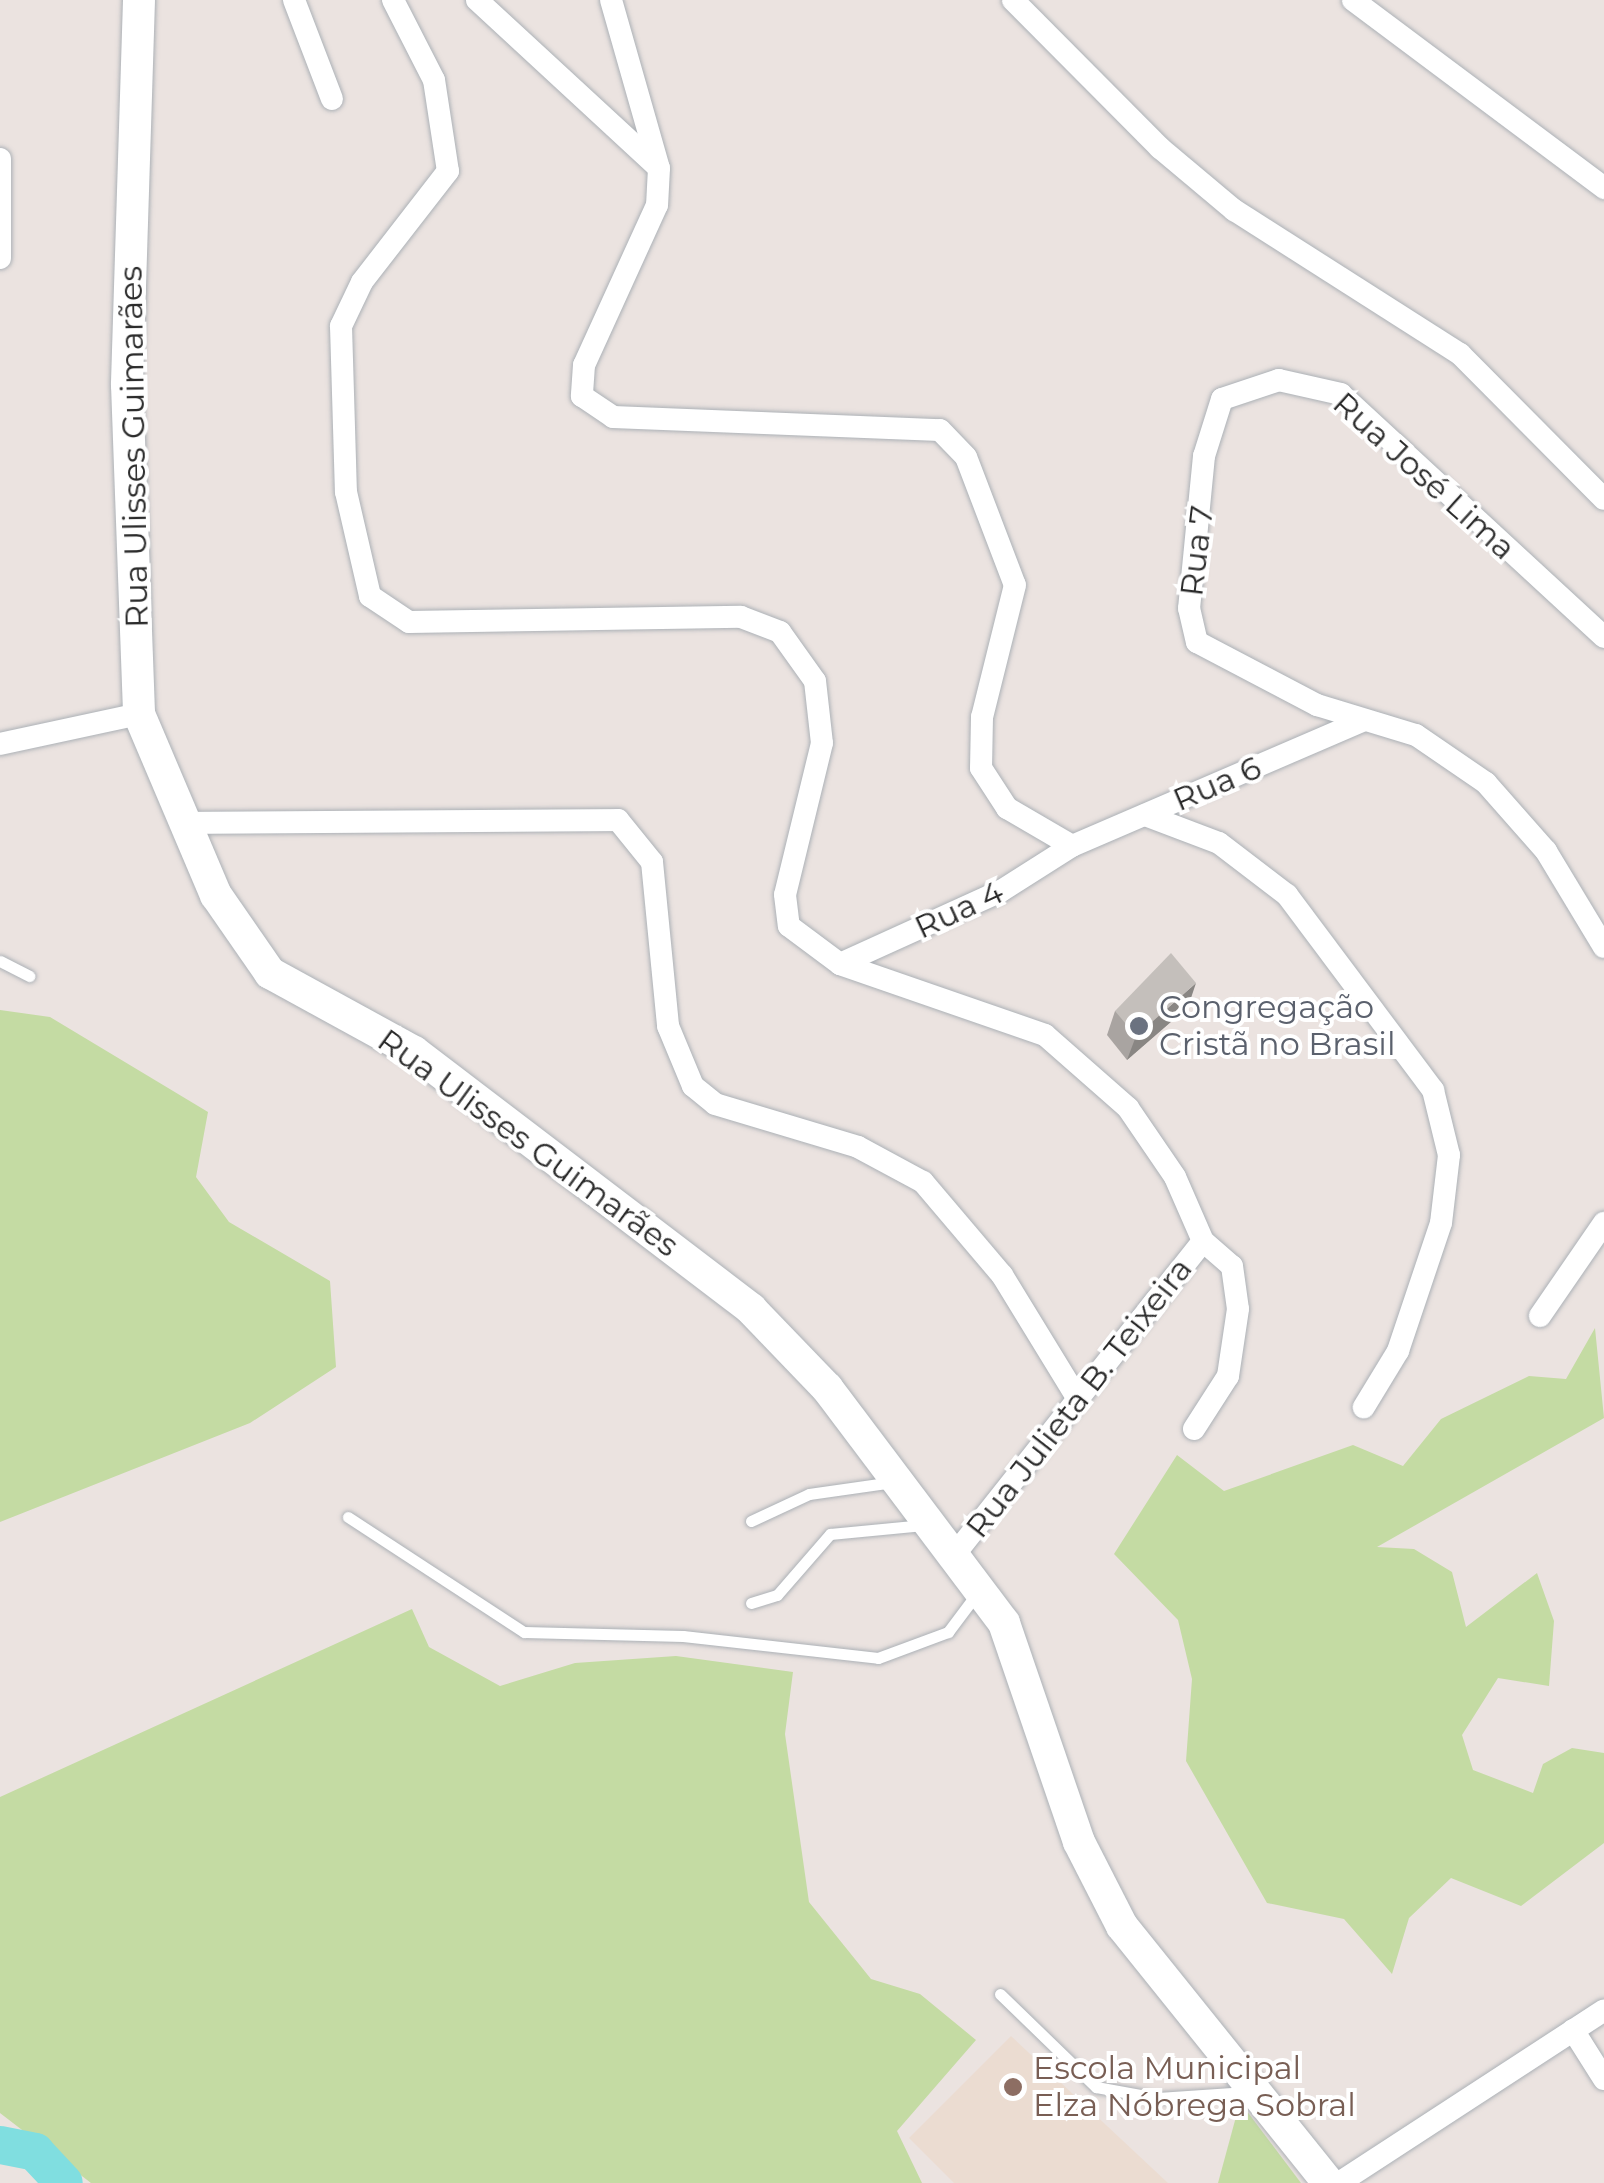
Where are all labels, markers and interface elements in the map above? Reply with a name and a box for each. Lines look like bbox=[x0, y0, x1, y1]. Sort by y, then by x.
street label: Rua Ulisses Guimarães bbox=[112, 266, 156, 628]
street label: Rua José Lima bbox=[1325, 384, 1523, 568]
street label: Rua 7 bbox=[1172, 504, 1222, 598]
street label: Rua 6 bbox=[1167, 748, 1267, 820]
street label: Rua 4 bbox=[909, 873, 1009, 947]
place label: Congregação Cristã no Brasil bbox=[1159, 989, 1396, 1064]
marker: Congregação Cristã no Brasil bbox=[1128, 1015, 1150, 1037]
street label: Rua Ulisses Guimarães bbox=[370, 1021, 686, 1265]
street label: Rua Julieta B. Teixeira bbox=[958, 1251, 1200, 1545]
place label: Escola Municipal Elza Nóbrega Sobral bbox=[1033, 2050, 1356, 2125]
marker: Escola Municipal Elza Nóbrega Sobral bbox=[1002, 2076, 1024, 2098]

